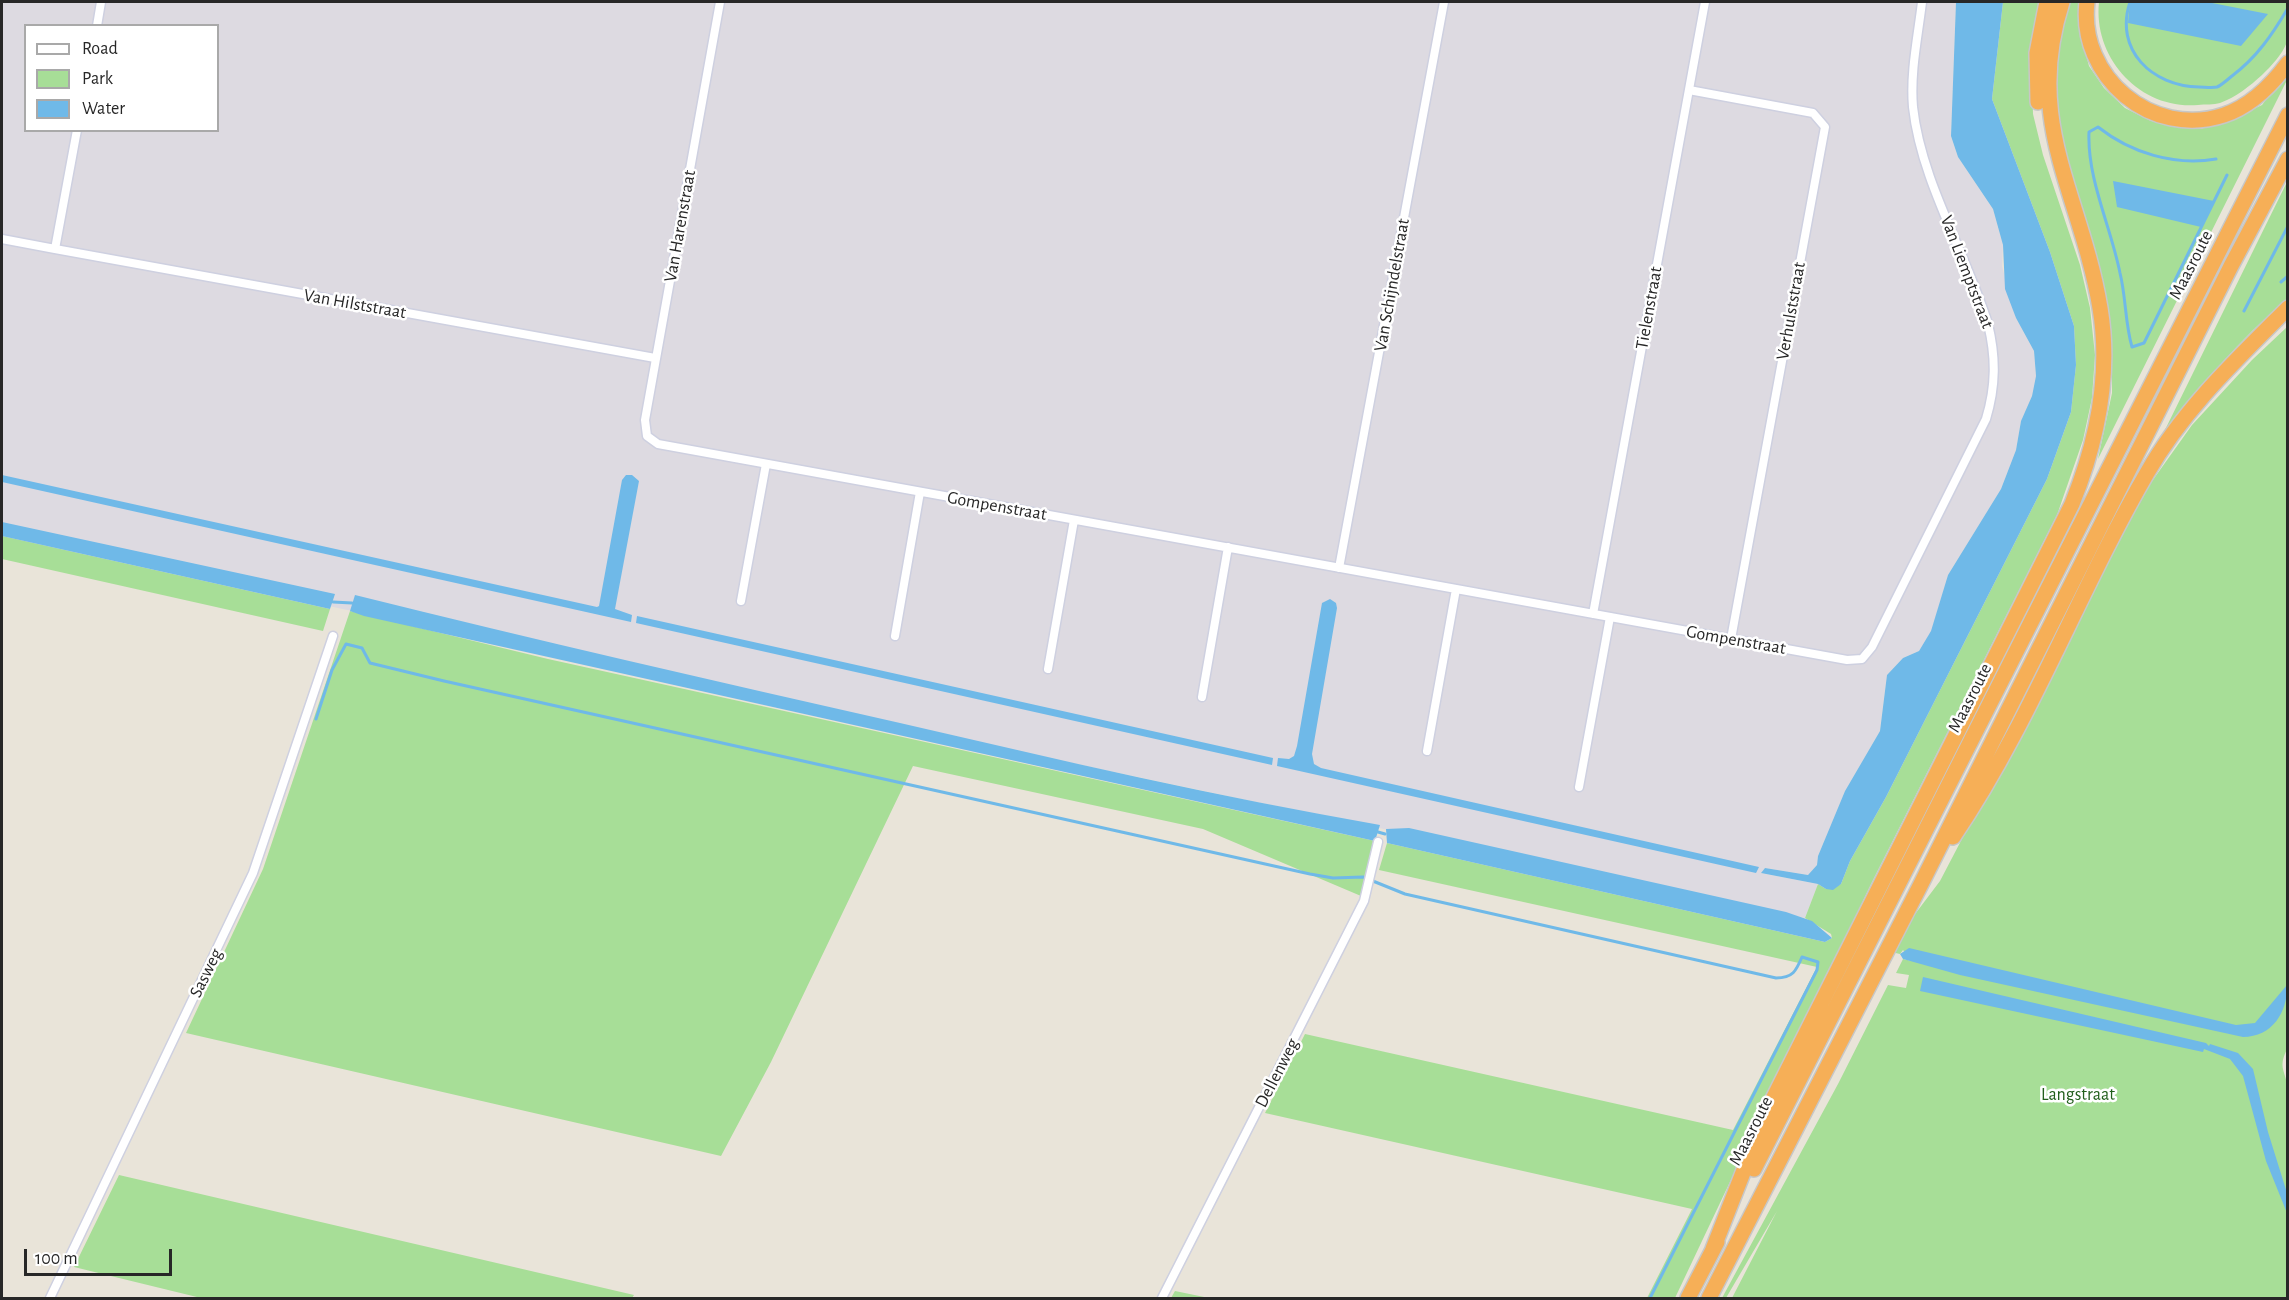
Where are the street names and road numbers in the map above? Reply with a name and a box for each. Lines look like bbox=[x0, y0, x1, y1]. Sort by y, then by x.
street label: Van Harenstraat bbox=[660, 168, 700, 284]
street label: Van Liemptstraat bbox=[1936, 212, 1998, 332]
street label: Van Schijndelstraat bbox=[1370, 217, 1414, 353]
street label: Maasroute bbox=[2164, 227, 2218, 303]
street label: Verhulststraat bbox=[1772, 260, 1810, 362]
street label: Tielenstraat bbox=[1631, 265, 1667, 351]
street label: Van Hilststraat bbox=[302, 284, 408, 324]
street label: Gompenstraat bbox=[946, 487, 1048, 525]
street label: Gompenstraat bbox=[1685, 621, 1787, 659]
street label: Maasroute bbox=[1943, 660, 1997, 736]
street label: Sasweg bbox=[185, 945, 227, 1001]
street label: Dellenweg bbox=[1250, 1035, 1304, 1111]
street label: Maasroute bbox=[1724, 1093, 1778, 1169]

